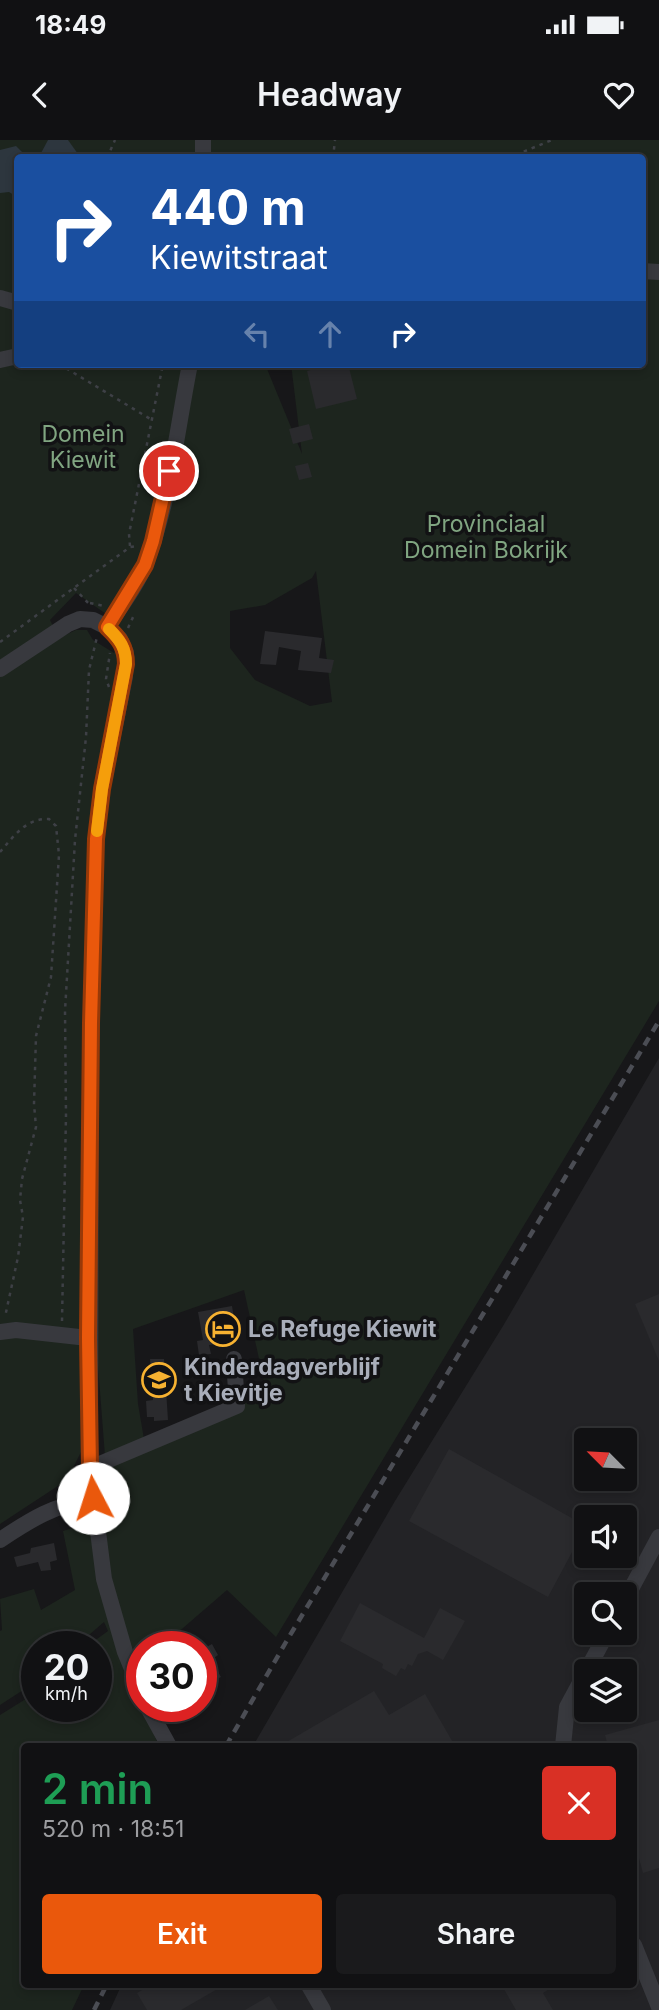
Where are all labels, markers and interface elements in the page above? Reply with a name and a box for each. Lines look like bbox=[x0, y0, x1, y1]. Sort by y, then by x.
text: 18:49 bbox=[35, 9, 106, 40]
text: Headway bbox=[257, 75, 402, 114]
icon: back bbox=[21, 76, 59, 114]
icon: heart bbox=[600, 76, 638, 114]
text: 440 m bbox=[150, 178, 306, 237]
icon: right bbox=[35, 182, 126, 273]
text: Kiewitstraat bbox=[150, 238, 328, 277]
icon: left bbox=[238, 315, 276, 353]
icon: ahead bbox=[311, 315, 349, 353]
icon: right bbox=[384, 315, 422, 353]
park label: Domein Kiewit bbox=[41, 420, 125, 474]
pin bbox=[139, 441, 199, 501]
icon: arrive bbox=[150, 452, 188, 490]
park label: Provinciaal Domein Bokrijk bbox=[404, 510, 568, 564]
hotel icon: Le Refuge Kiewit bbox=[204, 1310, 242, 1348]
place label: Le Refuge Kiewit bbox=[248, 1315, 437, 1343]
place label: Kinderdagverblijf t Kievitje bbox=[184, 1353, 380, 1407]
school or university icon: Kinderdagverblijf t Kievitje bbox=[140, 1361, 178, 1399]
north arrow bbox=[574, 1428, 637, 1491]
map controls bbox=[574, 1428, 637, 1722]
position arrow bbox=[56, 1461, 130, 1535]
button: sound bbox=[574, 1505, 637, 1568]
button: search bbox=[574, 1582, 637, 1645]
speed limit sign: 30 bbox=[126, 1631, 217, 1722]
text: 20 bbox=[44, 1646, 89, 1688]
button: layers bbox=[574, 1659, 637, 1722]
text: km/h bbox=[45, 1683, 88, 1704]
text: 2 min bbox=[42, 1763, 153, 1814]
button: close bbox=[542, 1766, 616, 1840]
text: 520 m · 18:51 bbox=[42, 1815, 184, 1843]
button: Exit bbox=[42, 1894, 322, 1974]
button: Share bbox=[336, 1894, 616, 1974]

